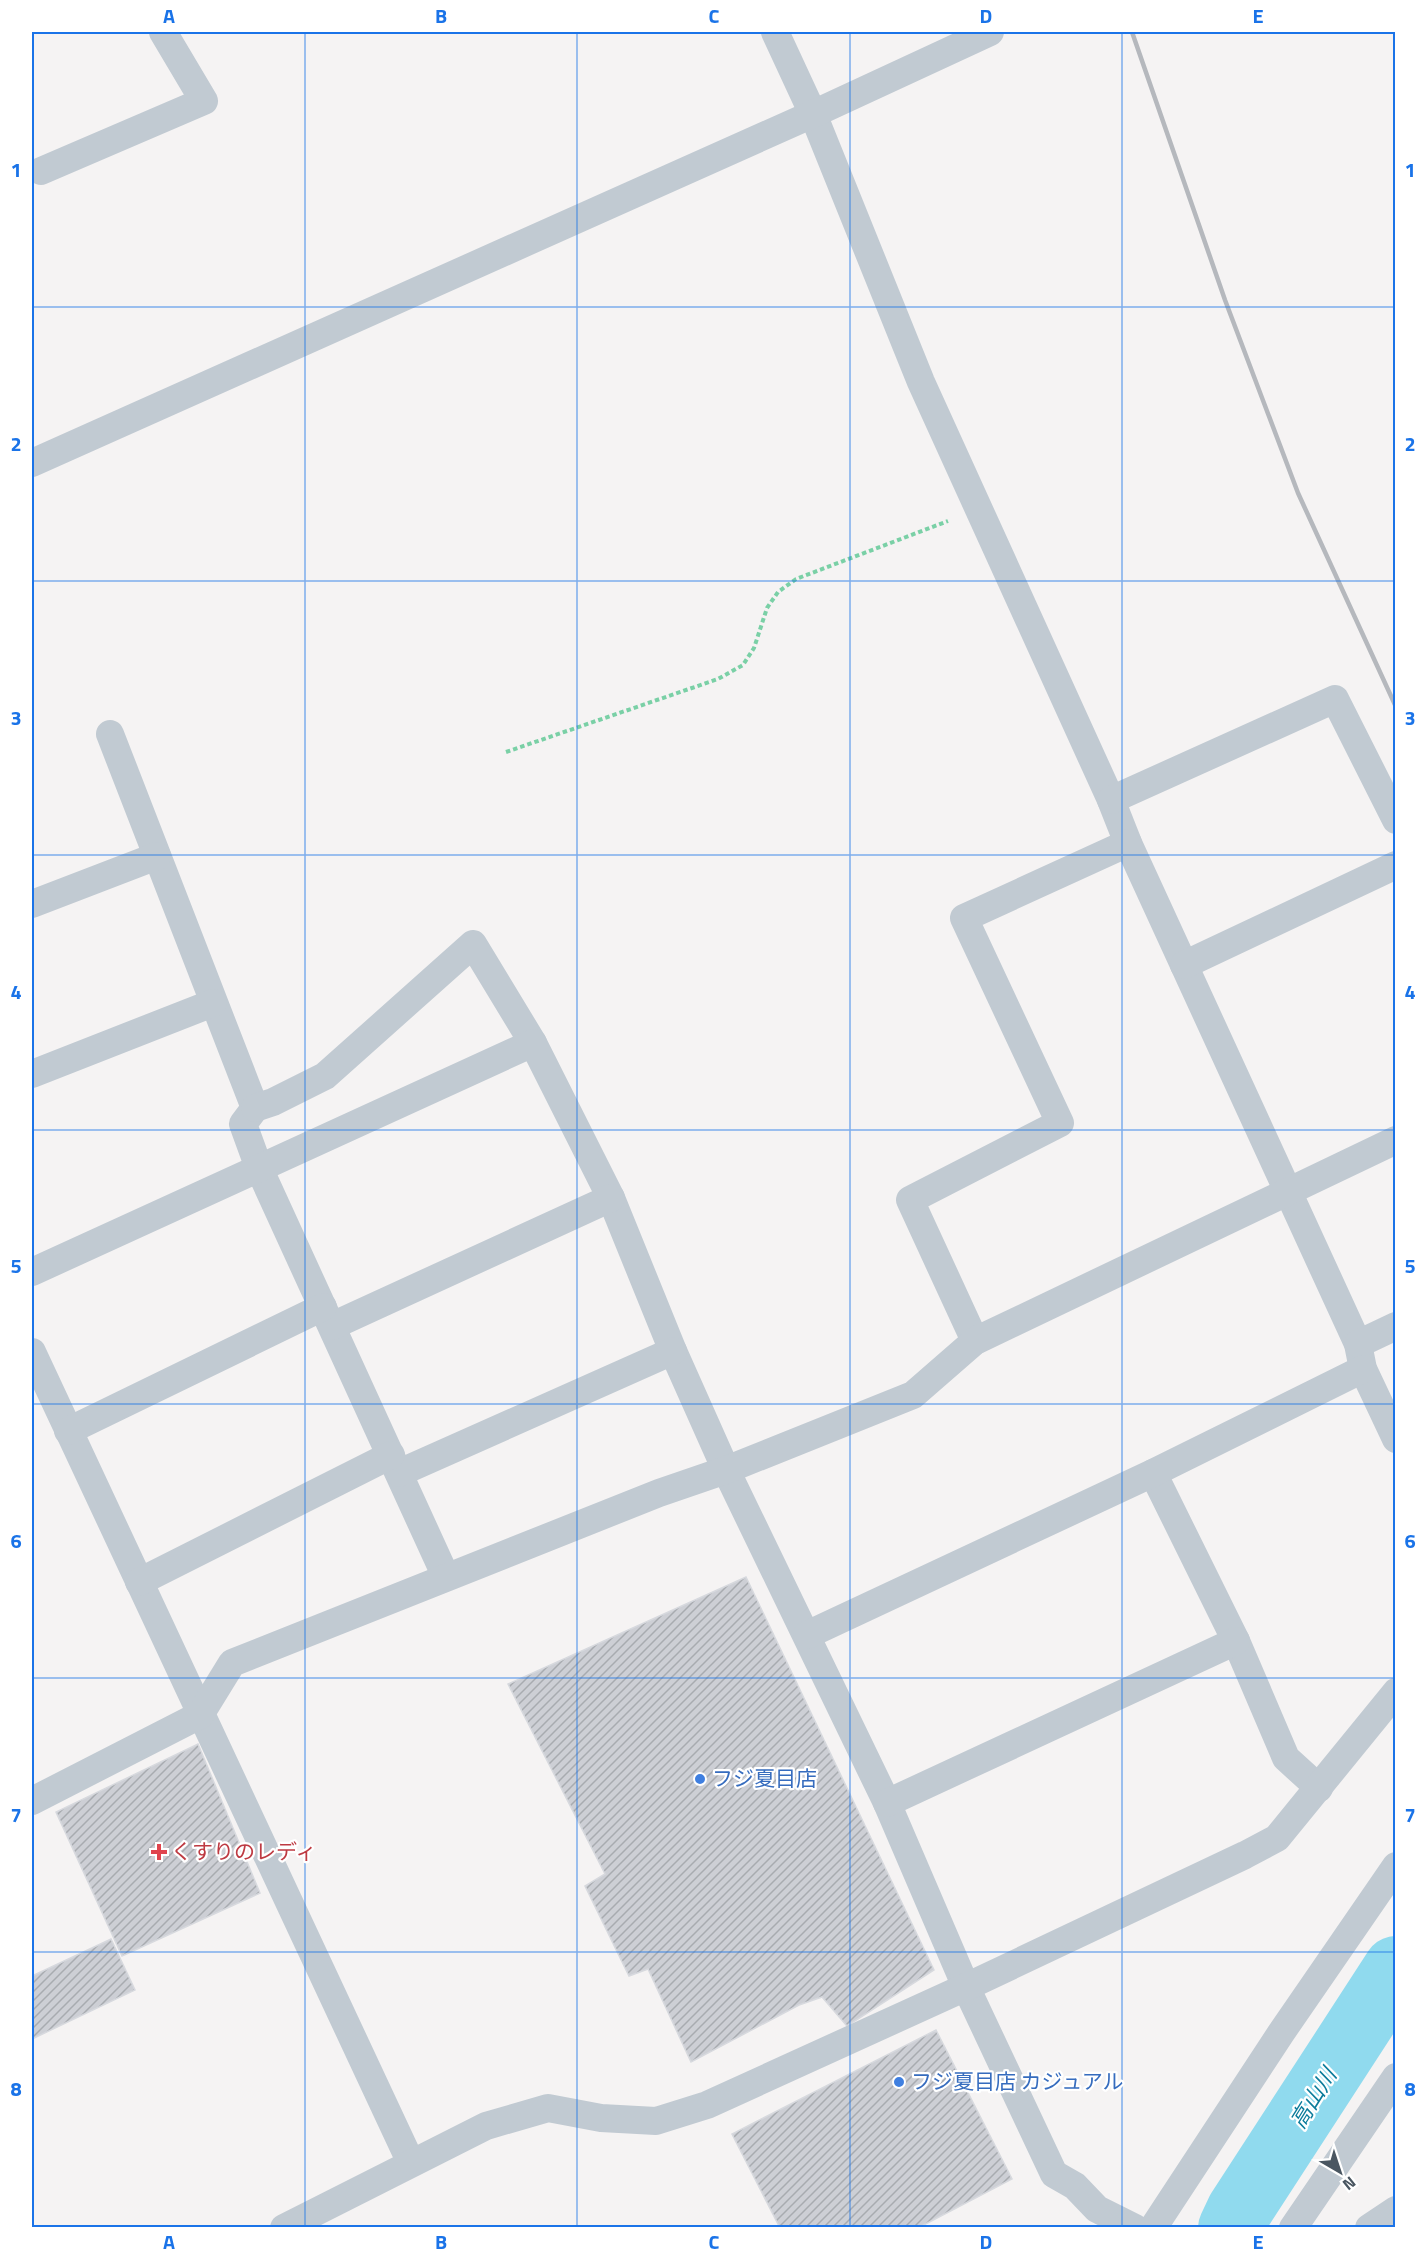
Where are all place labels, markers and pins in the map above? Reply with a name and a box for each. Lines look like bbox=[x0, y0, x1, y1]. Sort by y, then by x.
place label: フジ夏目店 bbox=[712, 1762, 817, 1794]
marker: フジ夏目店 bbox=[693, 1772, 707, 1786]
place label: くすりのレディ bbox=[171, 1835, 317, 1867]
marker: くすりのレディ bbox=[152, 1845, 166, 1859]
place label: フジ夏目店 カジュアル bbox=[911, 2065, 1124, 2097]
marker: フジ夏目店 カジュアル bbox=[892, 2075, 906, 2089]

